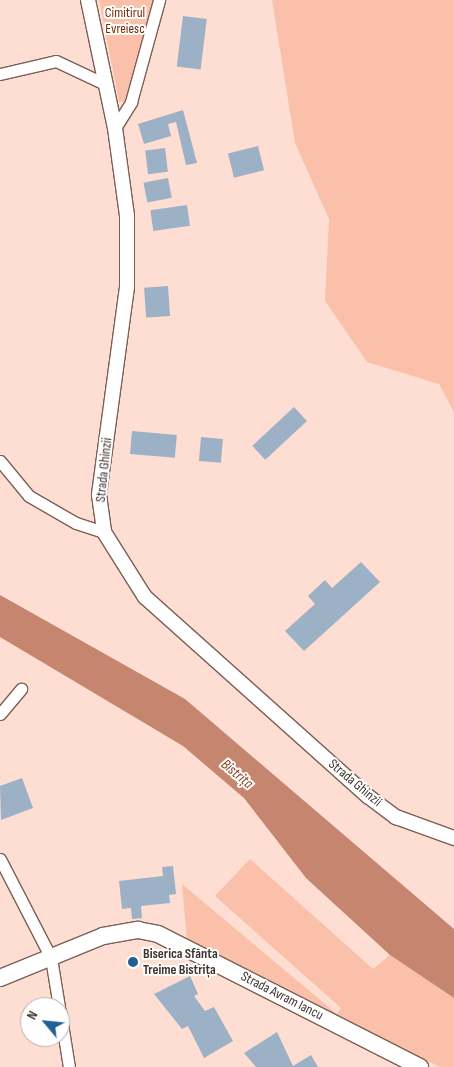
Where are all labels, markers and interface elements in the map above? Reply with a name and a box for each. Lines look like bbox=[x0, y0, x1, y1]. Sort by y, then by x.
park label: Cimitirul Evreiesc bbox=[105, 5, 145, 38]
street label: Strada Ghinzii bbox=[92, 437, 116, 503]
water label: Bistrița bbox=[217, 755, 257, 793]
street label: Strada Ghinzii bbox=[325, 756, 385, 810]
place label: Biserica Sfânta Treime Bistrița bbox=[143, 946, 218, 979]
marker: Biserica Sfânta Treime Bistrița bbox=[127, 956, 139, 968]
street label: Strada Avram Iancu bbox=[238, 968, 326, 1024]
north arrow bbox=[20, 997, 70, 1047]
text: N bbox=[23, 1008, 41, 1022]

